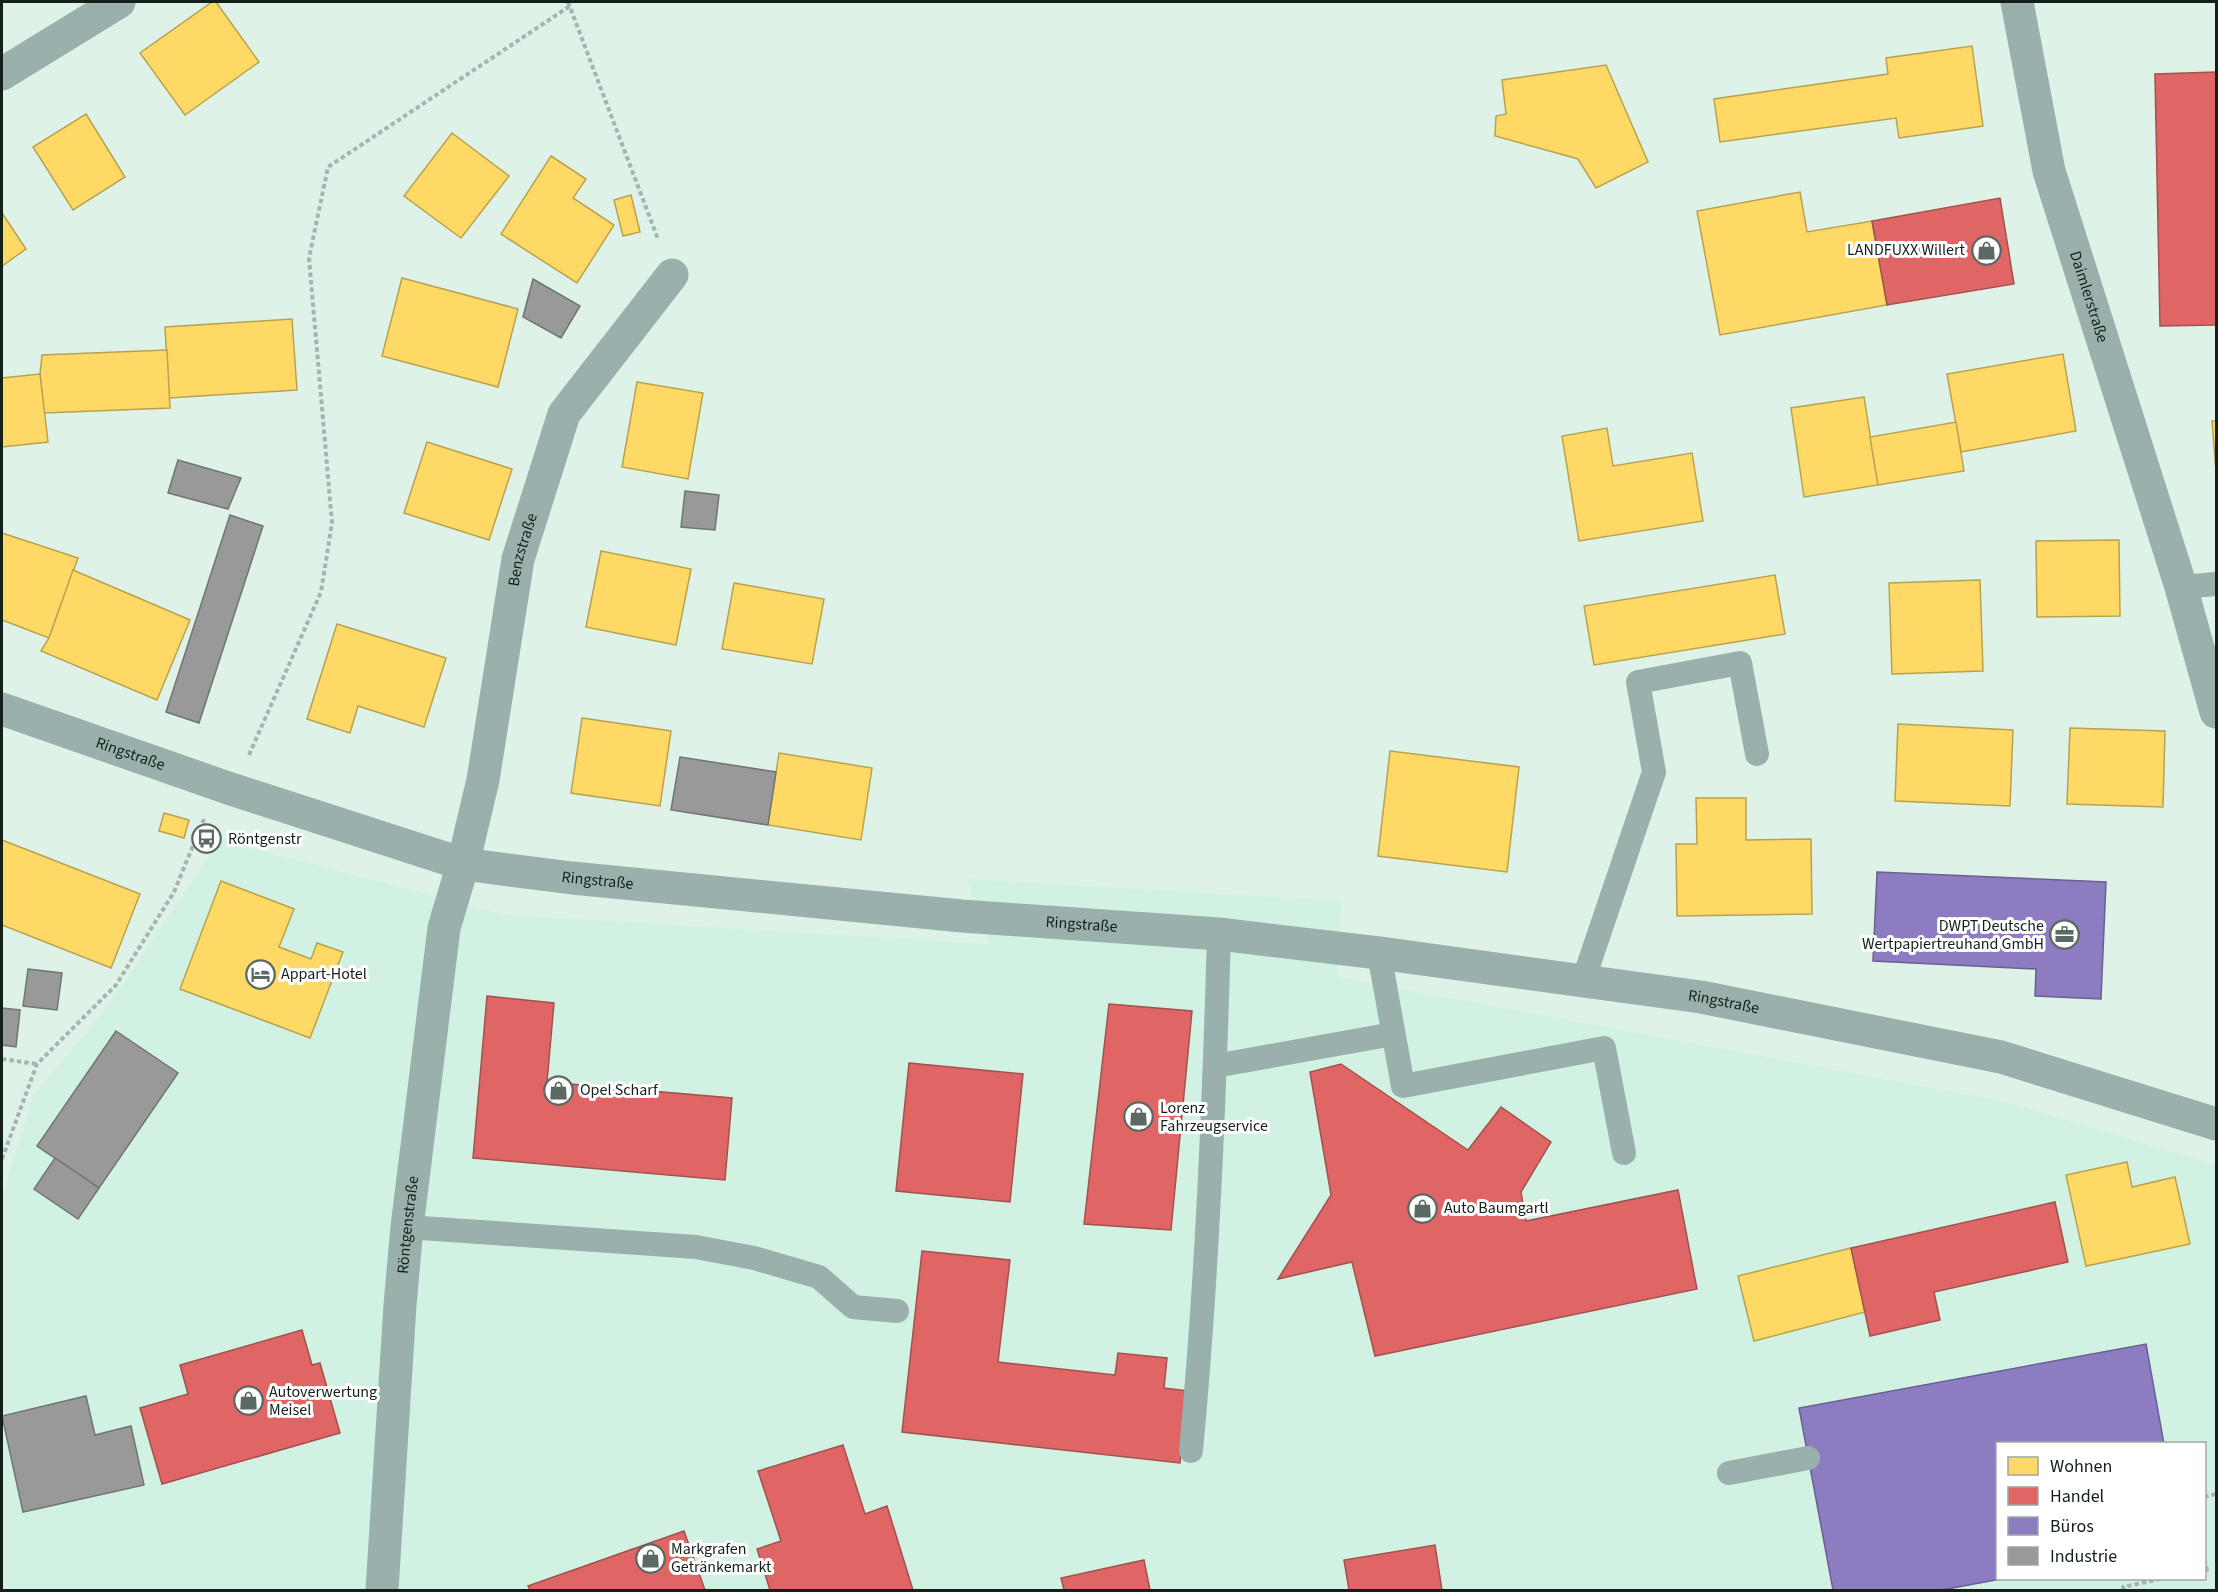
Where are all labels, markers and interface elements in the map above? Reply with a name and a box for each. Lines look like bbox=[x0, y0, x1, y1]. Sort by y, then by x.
shop icon: LANDFUXX Willert bbox=[1970, 234, 2002, 266]
place label: LANDFUXX Willert bbox=[1847, 239, 1966, 261]
street label: Daimlerstraße bbox=[2064, 248, 2114, 345]
street label: Benzstraße bbox=[503, 510, 543, 588]
street label: Ringstraße bbox=[93, 732, 168, 776]
bus stop icon: Röntgenstr bbox=[191, 823, 223, 855]
place label: Röntgenstr bbox=[228, 828, 302, 850]
street label: Ringstraße bbox=[560, 866, 635, 895]
street label: Ringstraße bbox=[1045, 911, 1118, 938]
place label: DWPT Deutsche Wertpapiertreuhand GmbH bbox=[1862, 915, 2044, 955]
office icon: DWPT Deutsche Wertpapiertreuhand GmbH bbox=[2049, 919, 2081, 951]
hotel icon: Appart-Hotel bbox=[244, 958, 276, 990]
place label: Appart-Hotel bbox=[281, 963, 367, 985]
street label: Ringstraße bbox=[1687, 984, 1761, 1019]
shop icon: Opel Scharf bbox=[543, 1074, 575, 1106]
place label: Opel Scharf bbox=[580, 1079, 659, 1101]
place label: Lorenz Fahrzeugservice bbox=[1160, 1097, 1268, 1137]
shop icon: Lorenz Fahrzeugservice bbox=[1123, 1101, 1155, 1133]
street label: Röntgenstraße bbox=[392, 1175, 424, 1275]
shop icon: Auto Baumgartl bbox=[1407, 1192, 1439, 1224]
place label: Auto Baumgartl bbox=[1444, 1197, 1549, 1219]
place label: Autoverwertung Meisel bbox=[269, 1381, 377, 1421]
shop icon: Autoverwertung Meisel bbox=[232, 1385, 264, 1417]
legend bbox=[1996, 1442, 2206, 1580]
text: Wohnen bbox=[2050, 1454, 2112, 1479]
text: Handel bbox=[2050, 1484, 2104, 1509]
text: Büros bbox=[2050, 1514, 2094, 1539]
place label: Markgrafen Getränkemarkt bbox=[671, 1538, 772, 1578]
shop icon: Markgrafen Getränkemarkt bbox=[634, 1542, 666, 1574]
text: Industrie bbox=[2050, 1544, 2117, 1569]

